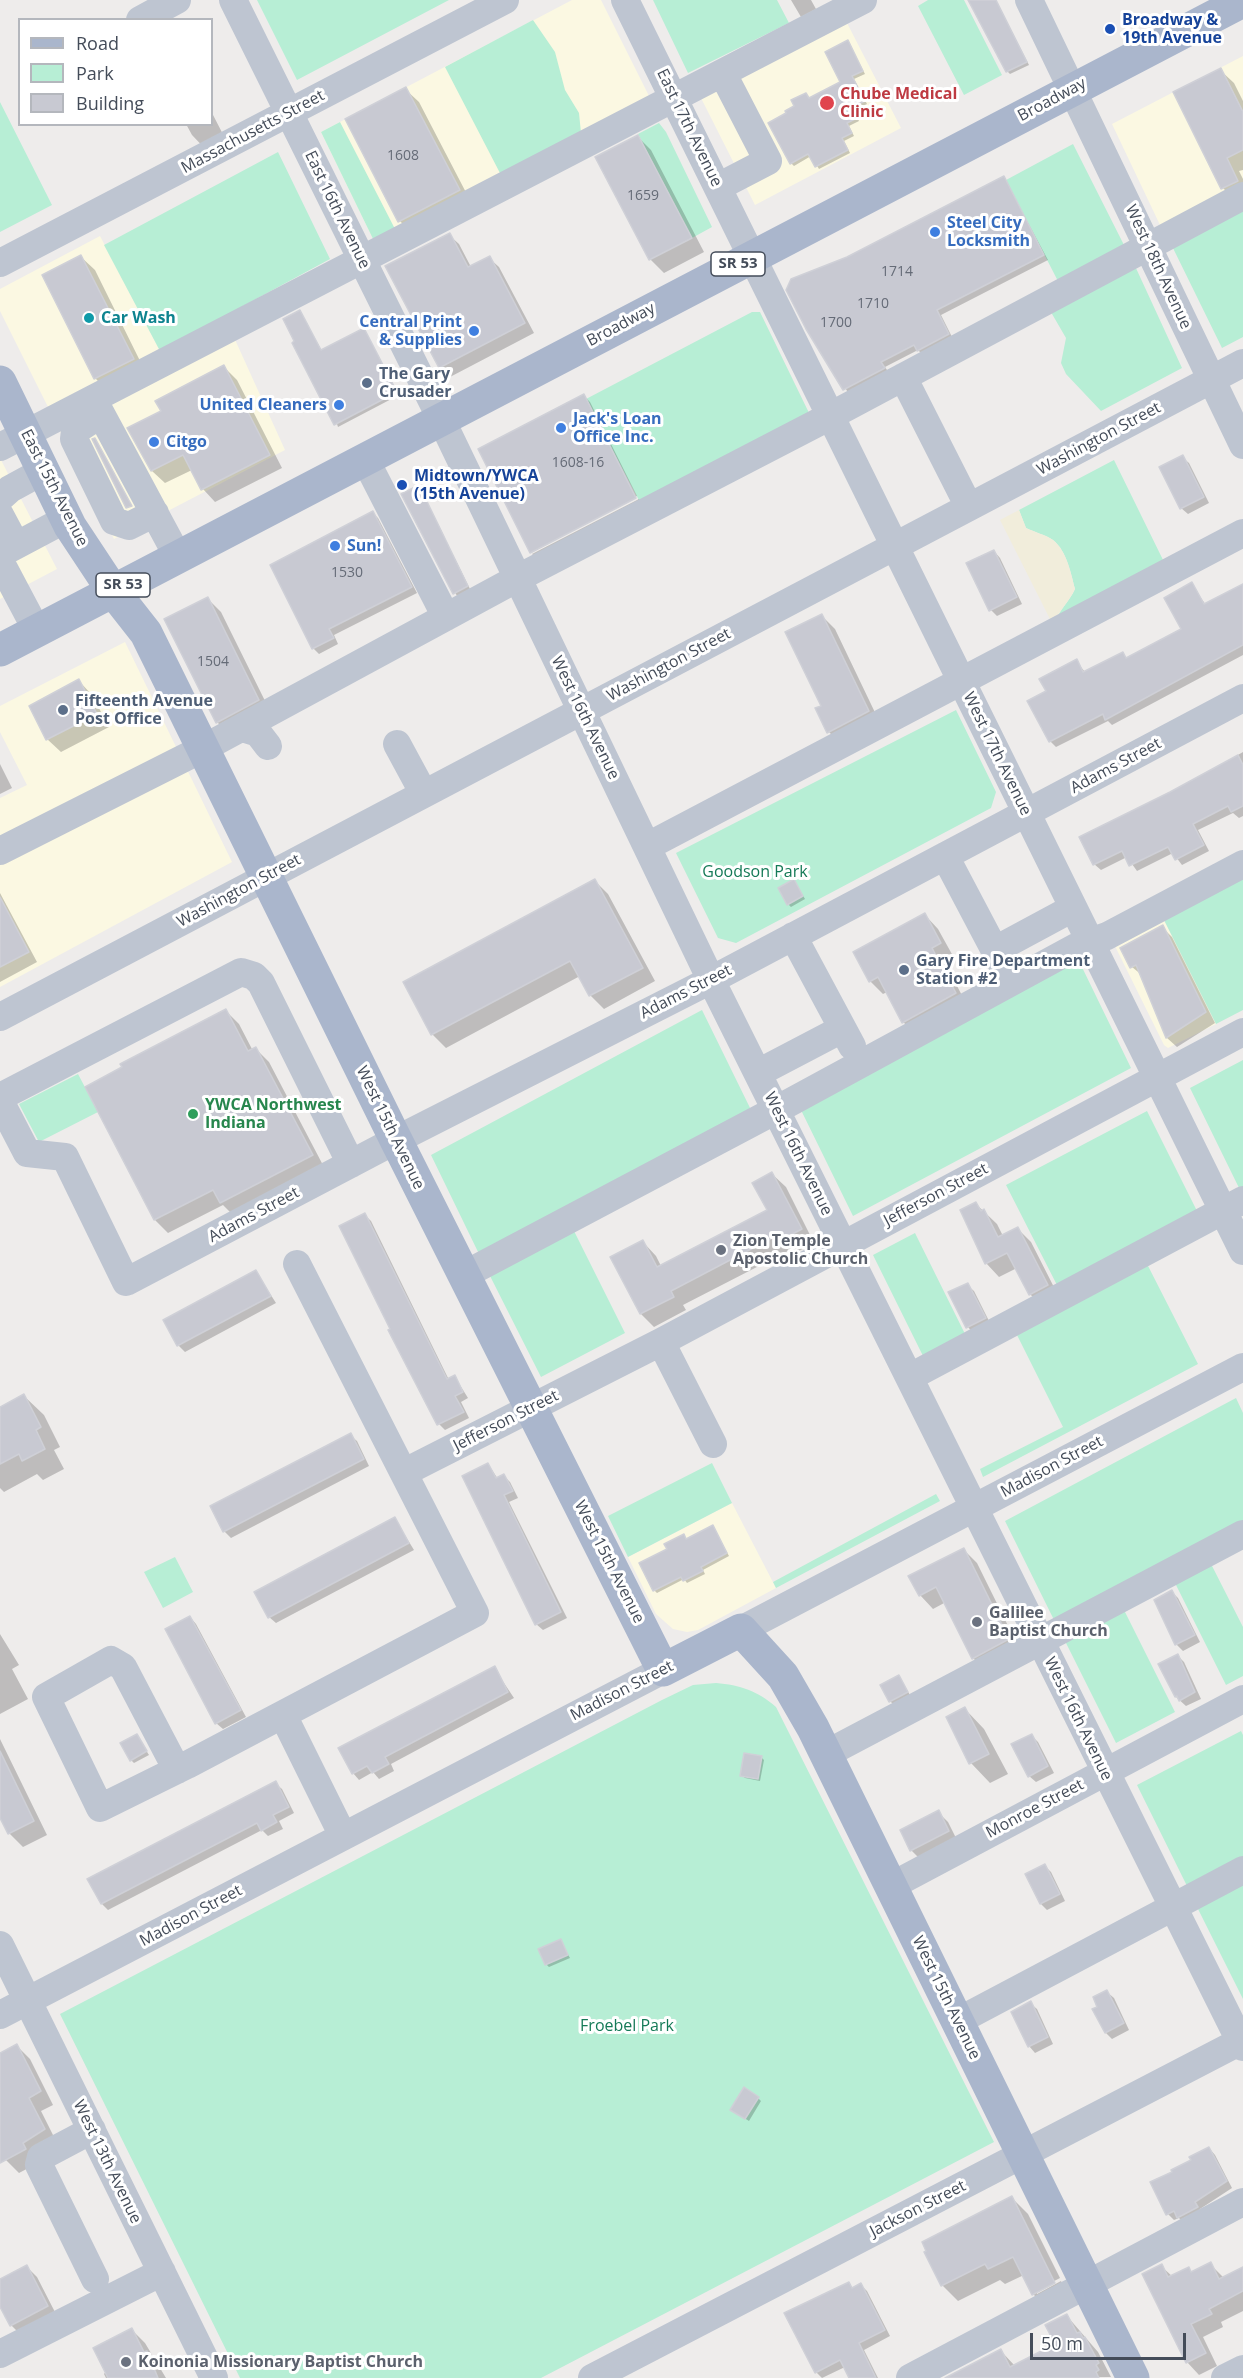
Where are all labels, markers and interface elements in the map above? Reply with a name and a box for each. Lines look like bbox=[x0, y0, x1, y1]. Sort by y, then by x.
place label: Broadway & 19th Avenue bbox=[1122, 10, 1222, 48]
legend bbox=[18, 18, 213, 126]
marker: Broadway & 19th Avenue bbox=[1103, 22, 1117, 36]
text: Road bbox=[76, 31, 119, 55]
text: Park bbox=[76, 61, 114, 85]
street label: East 17th Avenue bbox=[652, 66, 726, 190]
street label: Broadway bbox=[1015, 74, 1089, 126]
place label: Chube Medical Clinic bbox=[840, 84, 957, 122]
street label: Massachusetts Street bbox=[178, 86, 328, 178]
text: Building bbox=[76, 91, 144, 115]
marker: Chube Medical Clinic bbox=[818, 94, 836, 112]
street label: East 16th Avenue bbox=[300, 148, 374, 272]
house number: 1608 bbox=[387, 148, 419, 164]
house number: 1659 bbox=[627, 188, 659, 204]
street label: West 18th Avenue bbox=[1121, 202, 1195, 332]
place label: Steel City Locksmith bbox=[947, 213, 1030, 251]
marker: Steel City Locksmith bbox=[928, 225, 942, 239]
road number: SR 53 bbox=[711, 252, 765, 276]
house number: 1714 bbox=[881, 264, 913, 280]
house number: 1710 bbox=[857, 296, 889, 312]
street label: Broadway bbox=[584, 299, 658, 351]
place label: Car Wash bbox=[101, 308, 176, 328]
marker: Car Wash bbox=[82, 311, 96, 325]
place label: Central Print & Supplies bbox=[359, 312, 462, 350]
house number: 1700 bbox=[820, 315, 852, 331]
marker: Central Print & Supplies bbox=[467, 324, 481, 338]
place label: The Gary Crusader bbox=[379, 364, 451, 402]
marker: The Gary Crusader bbox=[360, 376, 374, 390]
place label: United Cleaners bbox=[199, 395, 327, 415]
marker: United Cleaners bbox=[332, 398, 346, 412]
street label: Washington Street bbox=[1034, 398, 1164, 480]
place label: Jack's Loan Office Inc. bbox=[573, 409, 662, 447]
marker: Jack's Loan Office Inc. bbox=[554, 421, 568, 435]
street label: East 15th Avenue bbox=[16, 426, 92, 550]
place label: Citgo bbox=[166, 432, 207, 452]
marker: Citgo bbox=[147, 435, 161, 449]
house number: 1608-16 bbox=[552, 455, 604, 471]
place label: Midtown/YWCA (15th Avenue) bbox=[414, 466, 538, 504]
marker: Midtown/YWCA (15th Avenue) bbox=[395, 478, 409, 492]
place label: Sun! bbox=[347, 536, 381, 556]
marker: Sun! bbox=[328, 539, 342, 553]
house number: 1530 bbox=[331, 565, 363, 581]
road number: SR 53 bbox=[96, 573, 150, 597]
street label: Washington Street bbox=[604, 624, 734, 706]
street label: West 16th Avenue bbox=[547, 653, 623, 783]
house number: 1504 bbox=[197, 654, 229, 670]
street label: West 17th Avenue bbox=[959, 689, 1035, 819]
place label: Fifteenth Avenue Post Office bbox=[75, 691, 213, 729]
marker: Fifteenth Avenue Post Office bbox=[56, 703, 70, 717]
street label: Adams Street bbox=[1067, 734, 1165, 798]
street label: Washington Street bbox=[174, 850, 304, 932]
park label: Goodson Park bbox=[702, 862, 808, 882]
place label: Gary Fire Department Station #2 bbox=[916, 951, 1090, 989]
street label: Adams Street bbox=[637, 961, 735, 1023]
marker: Gary Fire Department Station #2 bbox=[897, 963, 911, 977]
street label: West 15th Avenue bbox=[352, 1063, 428, 1193]
street label: West 16th Avenue bbox=[760, 1089, 836, 1219]
place label: YWCA Northwest Indiana bbox=[205, 1095, 342, 1133]
marker: YWCA Northwest Indiana bbox=[186, 1107, 200, 1121]
street label: Jefferson Street bbox=[881, 1159, 991, 1231]
street label: Adams Street bbox=[205, 1183, 303, 1247]
place label: Zion Temple Apostolic Church bbox=[733, 1231, 868, 1269]
marker: Zion Temple Apostolic Church bbox=[714, 1243, 728, 1257]
street label: Jefferson Street bbox=[450, 1386, 562, 1456]
street label: Madison Street bbox=[998, 1432, 1106, 1502]
street label: West 15th Avenue bbox=[570, 1498, 648, 1626]
place label: Galilee Baptist Church bbox=[989, 1603, 1108, 1641]
marker: Galilee Baptist Church bbox=[970, 1615, 984, 1629]
street label: West 16th Avenue bbox=[1040, 1654, 1116, 1784]
street label: Madison Street bbox=[567, 1657, 677, 1725]
street label: Monroe Street bbox=[983, 1775, 1087, 1843]
street label: Madison Street bbox=[137, 1881, 245, 1951]
street label: West 15th Avenue bbox=[908, 1933, 984, 2063]
park label: Froebel Park bbox=[580, 2016, 674, 2036]
street label: West 13th Avenue bbox=[69, 2097, 145, 2227]
street label: Jackson Street bbox=[867, 2177, 969, 2241]
scale bar bbox=[1033, 2321, 1189, 2359]
text: 50 m bbox=[1041, 2331, 1083, 2355]
place label: Koinonia Missionary Baptist Church bbox=[138, 2352, 423, 2372]
marker: Koinonia Missionary Baptist Church bbox=[119, 2355, 133, 2369]

